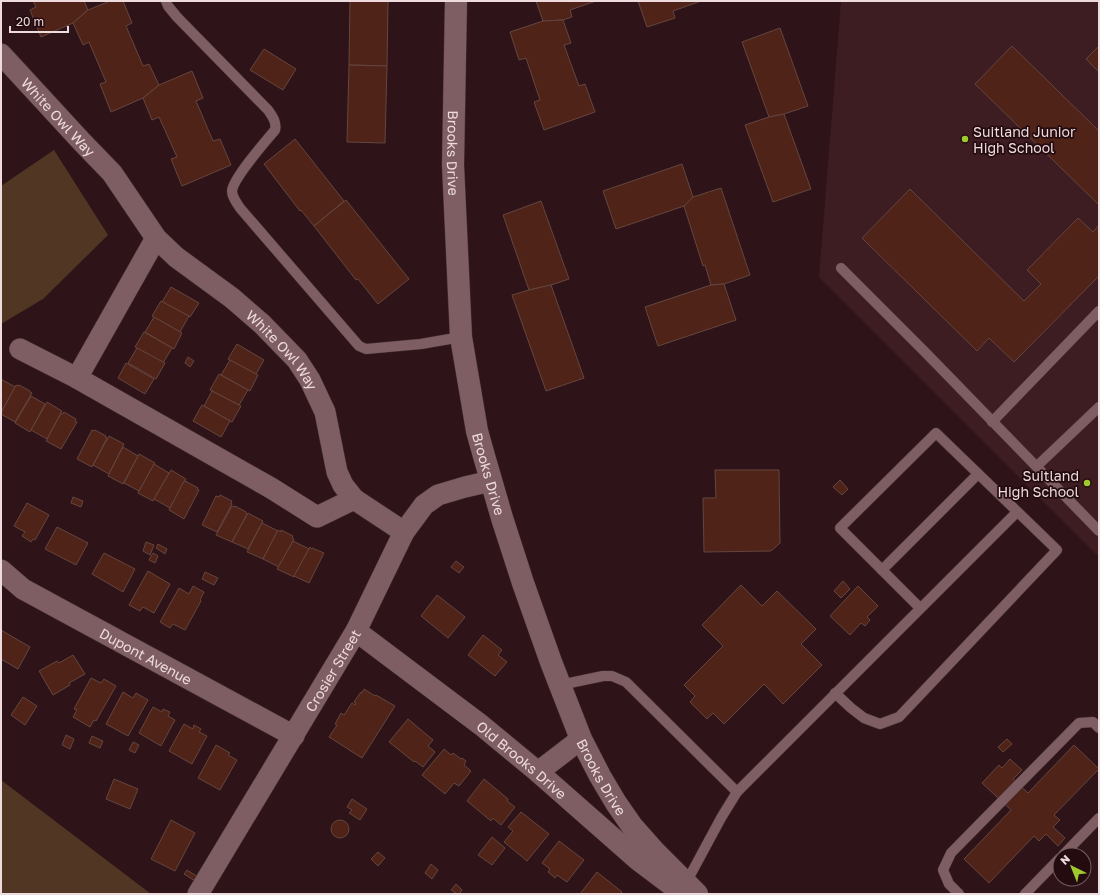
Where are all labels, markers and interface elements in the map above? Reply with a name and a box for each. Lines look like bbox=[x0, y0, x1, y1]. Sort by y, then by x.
scale bar bbox=[10, 8, 68, 34]
text: 20 m bbox=[16, 14, 44, 29]
street label: White Owl Way bbox=[18, 74, 99, 160]
street label: Brooks Drive bbox=[444, 110, 463, 196]
place label: Suitland Junior High School bbox=[973, 123, 1076, 156]
marker: Suitland Junior High School bbox=[960, 134, 970, 144]
street label: White Owl Way bbox=[243, 306, 322, 392]
street label: Brooks Drive bbox=[469, 431, 509, 517]
place label: Suitland High School bbox=[997, 467, 1079, 500]
marker: Suitland High School bbox=[1082, 478, 1092, 488]
street label: Dupont Avenue bbox=[97, 624, 195, 688]
street label: Crosier Street bbox=[301, 626, 364, 715]
street label: Old Brooks Drive bbox=[474, 717, 570, 802]
street label: Brooks Drive bbox=[574, 736, 630, 818]
north arrow bbox=[1052, 847, 1092, 887]
text: N bbox=[1057, 852, 1072, 867]

